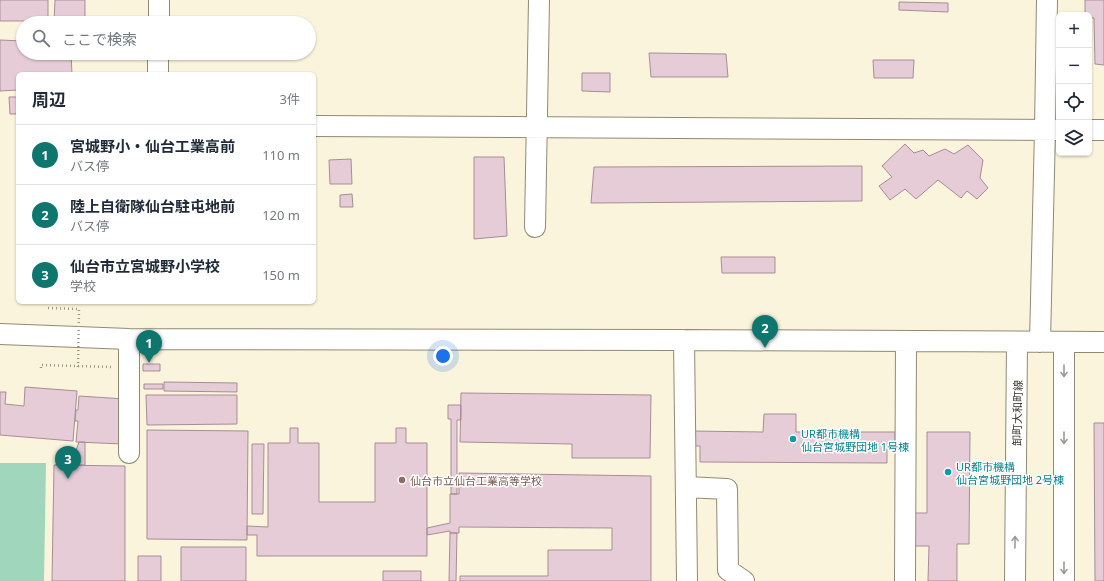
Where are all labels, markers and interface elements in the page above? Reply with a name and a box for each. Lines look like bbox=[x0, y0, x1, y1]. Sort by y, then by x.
map controls bbox=[1056, 12, 1092, 156]
button: + bbox=[1056, 12, 1092, 48]
search box bbox=[16, 16, 316, 60]
icon: search bbox=[30, 27, 52, 49]
text: ここで検索 bbox=[62, 29, 137, 49]
button: − bbox=[1056, 48, 1092, 84]
button: locate bbox=[1056, 84, 1092, 120]
text: 周辺 bbox=[32, 88, 66, 111]
text: 3件 bbox=[280, 90, 300, 108]
button: layers bbox=[1056, 120, 1092, 156]
text: 宮城野小・仙台工業高前 bbox=[70, 136, 235, 156]
text: 1 bbox=[41, 146, 49, 164]
text: 110 m bbox=[262, 146, 300, 164]
text: バス停 bbox=[70, 157, 109, 175]
text: 陸上自衛隊仙台駐屯地前 bbox=[70, 196, 235, 216]
text: 2 bbox=[41, 206, 49, 224]
text: 120 m bbox=[262, 206, 300, 224]
text: バス停 bbox=[70, 217, 109, 235]
text: 仙台市立宮城野小学校 bbox=[70, 256, 220, 276]
text: 3 bbox=[41, 266, 49, 284]
text: 150 m bbox=[262, 266, 300, 284]
text: 学校 bbox=[70, 277, 96, 295]
pin: 2 bbox=[752, 315, 778, 348]
pin: 1 bbox=[136, 330, 162, 363]
your location bbox=[433, 346, 453, 366]
one-way arrow bbox=[1060, 364, 1068, 377]
street label: 卸町大和町線 bbox=[1009, 380, 1025, 446]
place label: UR都市機構 仙台宮城野団地 1号棟 bbox=[801, 426, 909, 454]
one-way arrow bbox=[1060, 431, 1068, 444]
marker: UR都市機構 仙台宮城野団地 1号棟 bbox=[788, 434, 798, 444]
pin: 3 bbox=[55, 446, 81, 479]
place label: UR都市機構 仙台宮城野団地 2号棟 bbox=[956, 459, 1064, 487]
marker: UR都市機構 仙台宮城野団地 2号棟 bbox=[943, 467, 953, 477]
place label: 仙台市立仙台工業高等学校 bbox=[410, 473, 542, 488]
marker: 仙台市立仙台工業高等学校 bbox=[397, 475, 407, 485]
one-way arrow bbox=[1011, 536, 1019, 549]
one-way arrow bbox=[1060, 561, 1068, 574]

